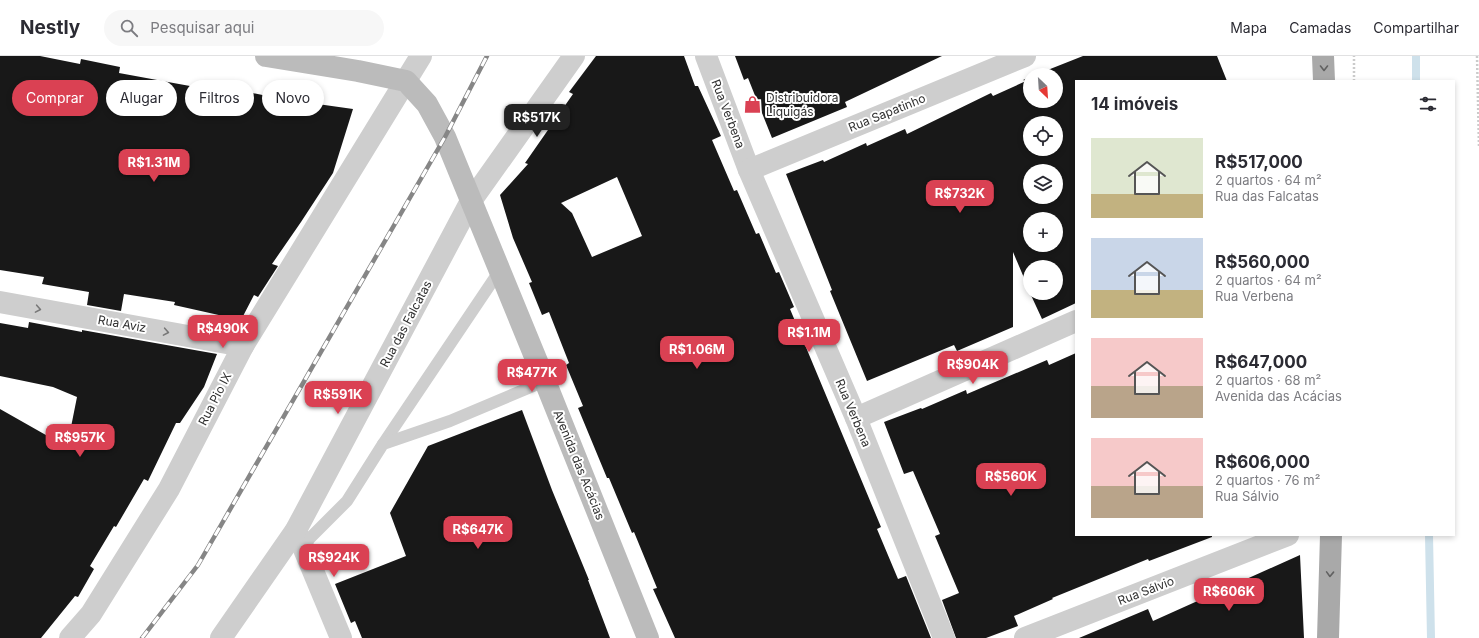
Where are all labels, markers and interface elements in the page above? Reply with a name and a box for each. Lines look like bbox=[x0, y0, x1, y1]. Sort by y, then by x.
search box bbox=[104, 10, 384, 46]
text: Nestly bbox=[20, 16, 80, 39]
icon: search bbox=[118, 17, 140, 39]
text: Pesquisar aqui bbox=[150, 18, 254, 37]
text: Mapa bbox=[1230, 19, 1267, 36]
text: Camadas bbox=[1289, 19, 1351, 36]
text: Compartilhar bbox=[1373, 19, 1459, 36]
one-way arrow bbox=[1319, 65, 1328, 72]
north arrow bbox=[1023, 68, 1063, 108]
map controls bbox=[1023, 68, 1063, 300]
street label: Rua Verbena bbox=[708, 77, 748, 150]
chip: Comprar bbox=[12, 80, 98, 116]
chip: Alugar bbox=[106, 80, 177, 116]
chip: Filtros bbox=[185, 80, 254, 116]
chip: Novo bbox=[262, 80, 324, 116]
place label: Distribuidora Liquigás bbox=[766, 90, 839, 119]
street label: Rua Sapatinho bbox=[846, 90, 928, 135]
icon: filters bbox=[1417, 93, 1439, 115]
text: 14 imóveis bbox=[1091, 94, 1178, 114]
shop icon: Distribuidora Liquigás bbox=[743, 95, 763, 115]
pin: R$517K bbox=[504, 104, 570, 138]
text: R$517K bbox=[513, 109, 561, 125]
button: locate bbox=[1023, 116, 1063, 156]
pin: R$1.31M bbox=[117, 149, 191, 183]
text: R$517,000 bbox=[1215, 152, 1303, 172]
text: R$1.31M bbox=[128, 154, 180, 170]
icon: home bbox=[1123, 154, 1171, 202]
button: layers bbox=[1023, 164, 1063, 204]
text: 2 quartos · 64 m² bbox=[1215, 172, 1322, 188]
pin: R$732K bbox=[927, 180, 993, 214]
text: R$732K bbox=[935, 185, 985, 201]
text: Rua das Falcatas bbox=[1215, 188, 1319, 204]
button: + bbox=[1023, 212, 1063, 252]
text: R$560,000 bbox=[1215, 252, 1310, 272]
icon: home bbox=[1123, 254, 1171, 302]
button: − bbox=[1023, 260, 1063, 300]
text: 2 quartos · 64 m² bbox=[1215, 272, 1322, 288]
street label: Rua das Falcatas bbox=[376, 278, 435, 370]
text: Rua Verbena bbox=[1215, 288, 1294, 304]
one-way arrow bbox=[35, 304, 41, 313]
street label: Rua Aviz bbox=[97, 312, 147, 335]
pin: R$490K bbox=[190, 315, 256, 349]
pin: R$1.1M bbox=[776, 319, 842, 353]
text: R$490K bbox=[197, 320, 249, 336]
text: R$1.1M bbox=[787, 324, 831, 340]
one-way arrow bbox=[163, 327, 169, 336]
pin: R$1.06M bbox=[660, 336, 734, 370]
text: R$1.06M bbox=[669, 341, 725, 357]
pin: R$904K bbox=[940, 351, 1006, 385]
text: R$647,000 bbox=[1215, 352, 1307, 372]
icon: home bbox=[1123, 354, 1171, 402]
text: R$904K bbox=[947, 356, 999, 372]
pin: R$477K bbox=[499, 359, 565, 393]
text: R$477K bbox=[507, 364, 557, 380]
street label: Rua Pio IX bbox=[195, 370, 234, 428]
text: 2 quartos · 68 m² bbox=[1215, 372, 1321, 388]
street label: Rua Verbena bbox=[832, 377, 875, 449]
pin: R$591K bbox=[305, 381, 371, 415]
text: R$591K bbox=[314, 386, 362, 402]
text: Avenida das Acácias bbox=[1215, 388, 1342, 404]
street label: Avenida das Acácias bbox=[551, 408, 608, 522]
pin: R$957K bbox=[47, 424, 113, 458]
text: R$957K bbox=[55, 429, 105, 445]
text: R$606,000 bbox=[1215, 452, 1310, 472]
icon: home bbox=[1123, 454, 1171, 502]
pin: R$560K bbox=[978, 463, 1044, 497]
text: R$560K bbox=[985, 468, 1037, 484]
text: 2 quartos · 76 m² bbox=[1215, 472, 1320, 488]
text: Rua Sálvio bbox=[1215, 488, 1279, 504]
pin: R$647K bbox=[445, 516, 511, 550]
text: R$647K bbox=[452, 521, 504, 537]
pin: R$924K bbox=[301, 544, 367, 578]
text: R$924K bbox=[308, 549, 360, 565]
one-way arrow bbox=[1326, 571, 1334, 577]
street label: Rua Sálvio bbox=[1116, 573, 1176, 608]
pin: R$606K bbox=[1196, 578, 1262, 612]
text: R$606K bbox=[1203, 583, 1255, 599]

